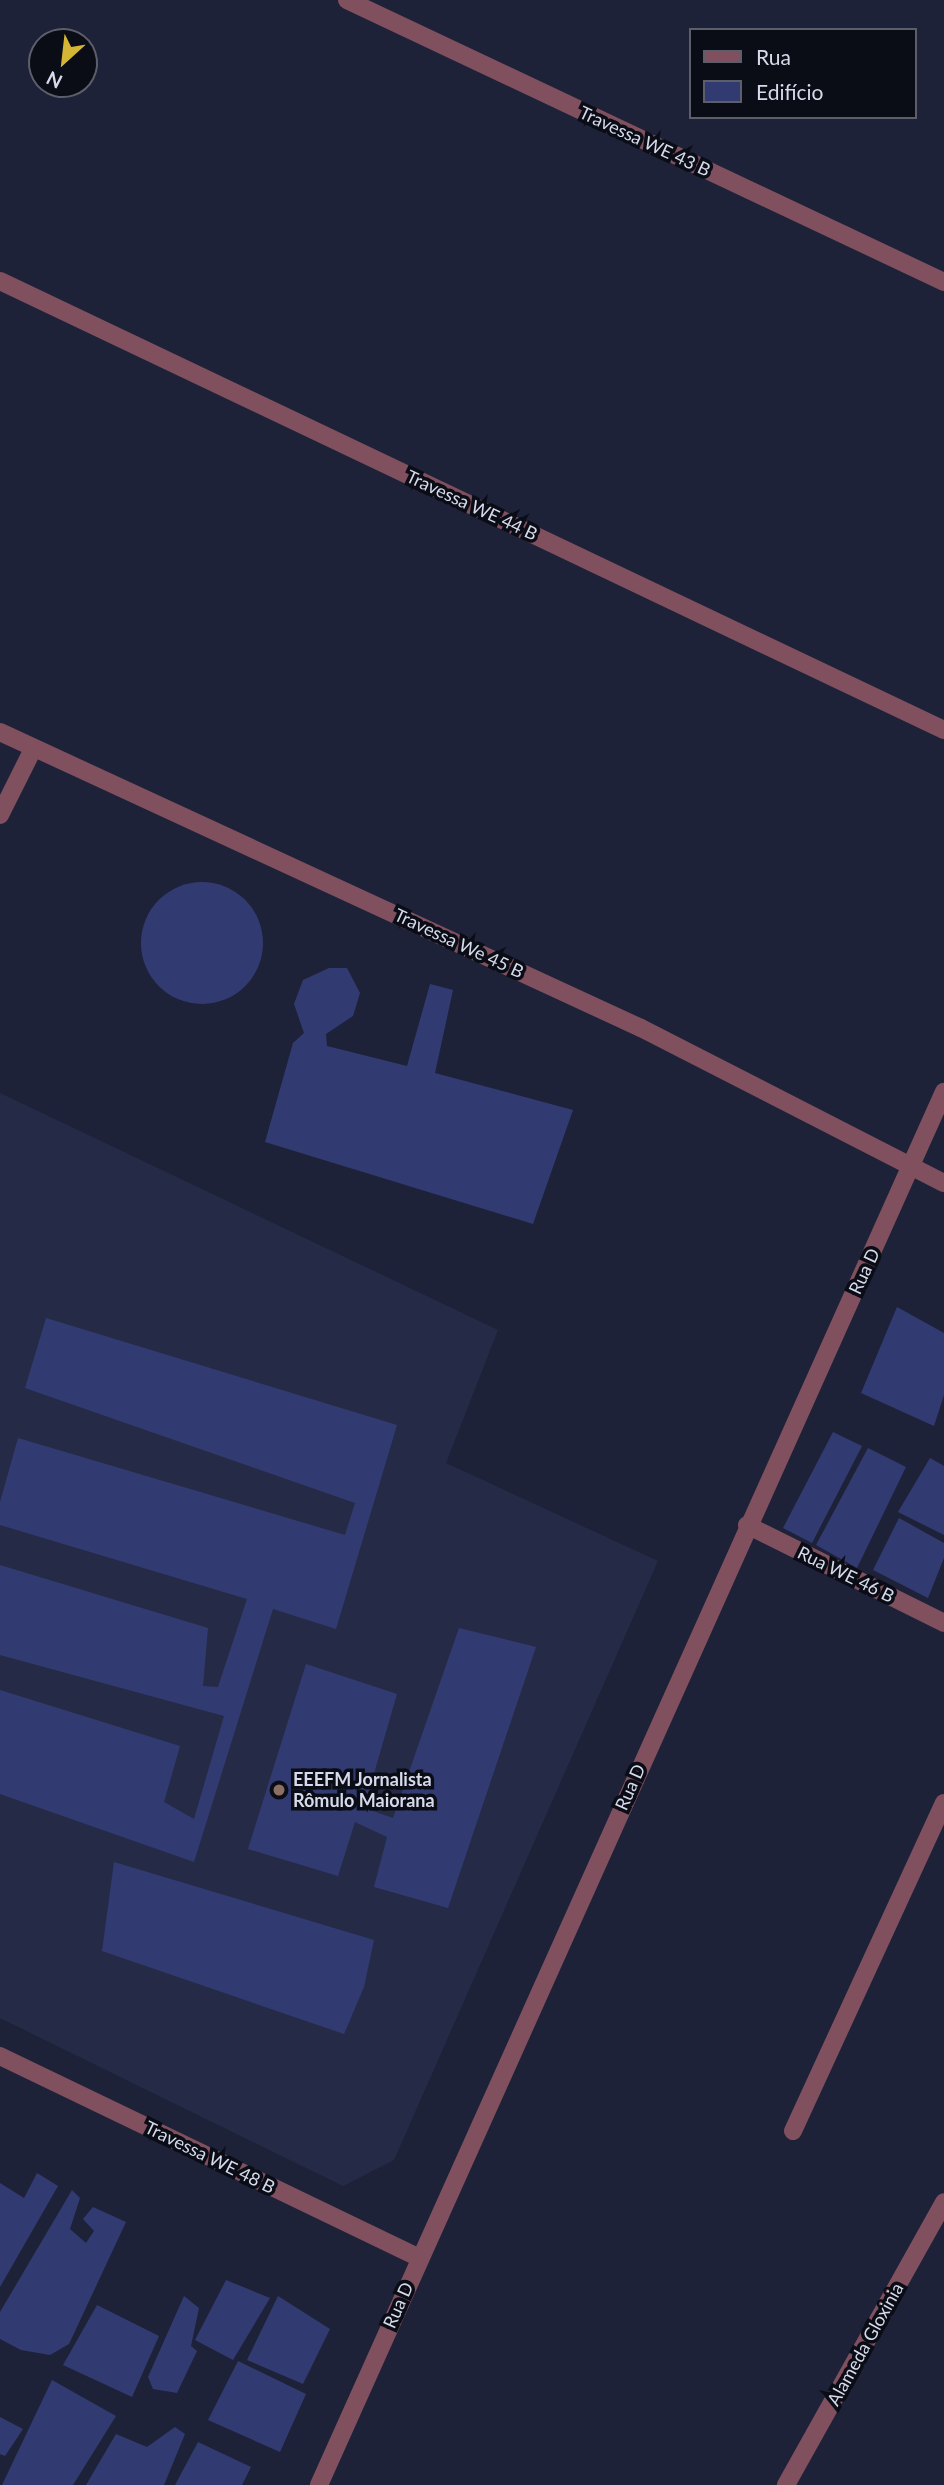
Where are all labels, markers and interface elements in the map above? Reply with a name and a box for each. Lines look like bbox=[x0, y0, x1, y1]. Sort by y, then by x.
north arrow bbox=[28, 28, 98, 98]
legend bbox=[688, 28, 916, 119]
text: Rua bbox=[756, 44, 791, 69]
text: N bbox=[42, 67, 66, 94]
text: Edifício bbox=[756, 79, 823, 104]
street label: Travessa WE 43 B bbox=[576, 101, 714, 181]
street label: Travessa WE 44 B bbox=[403, 465, 541, 545]
street label: Travessa We 45 B bbox=[391, 904, 527, 982]
street label: Rua D bbox=[844, 1245, 884, 1297]
street label: Rua WE 46 B bbox=[794, 1541, 898, 1607]
street label: Rua D bbox=[610, 1761, 650, 1813]
place label: EEEFM Jornalista Rômulo Maiorana bbox=[293, 1769, 435, 1812]
marker: EEEFM Jornalista Rômulo Maiorana bbox=[271, 1782, 287, 1798]
street label: Travessa WE 48 B bbox=[141, 2116, 279, 2198]
street label: Rua D bbox=[378, 2279, 418, 2331]
street label: Alameda Gloxinia bbox=[822, 2279, 908, 2409]

